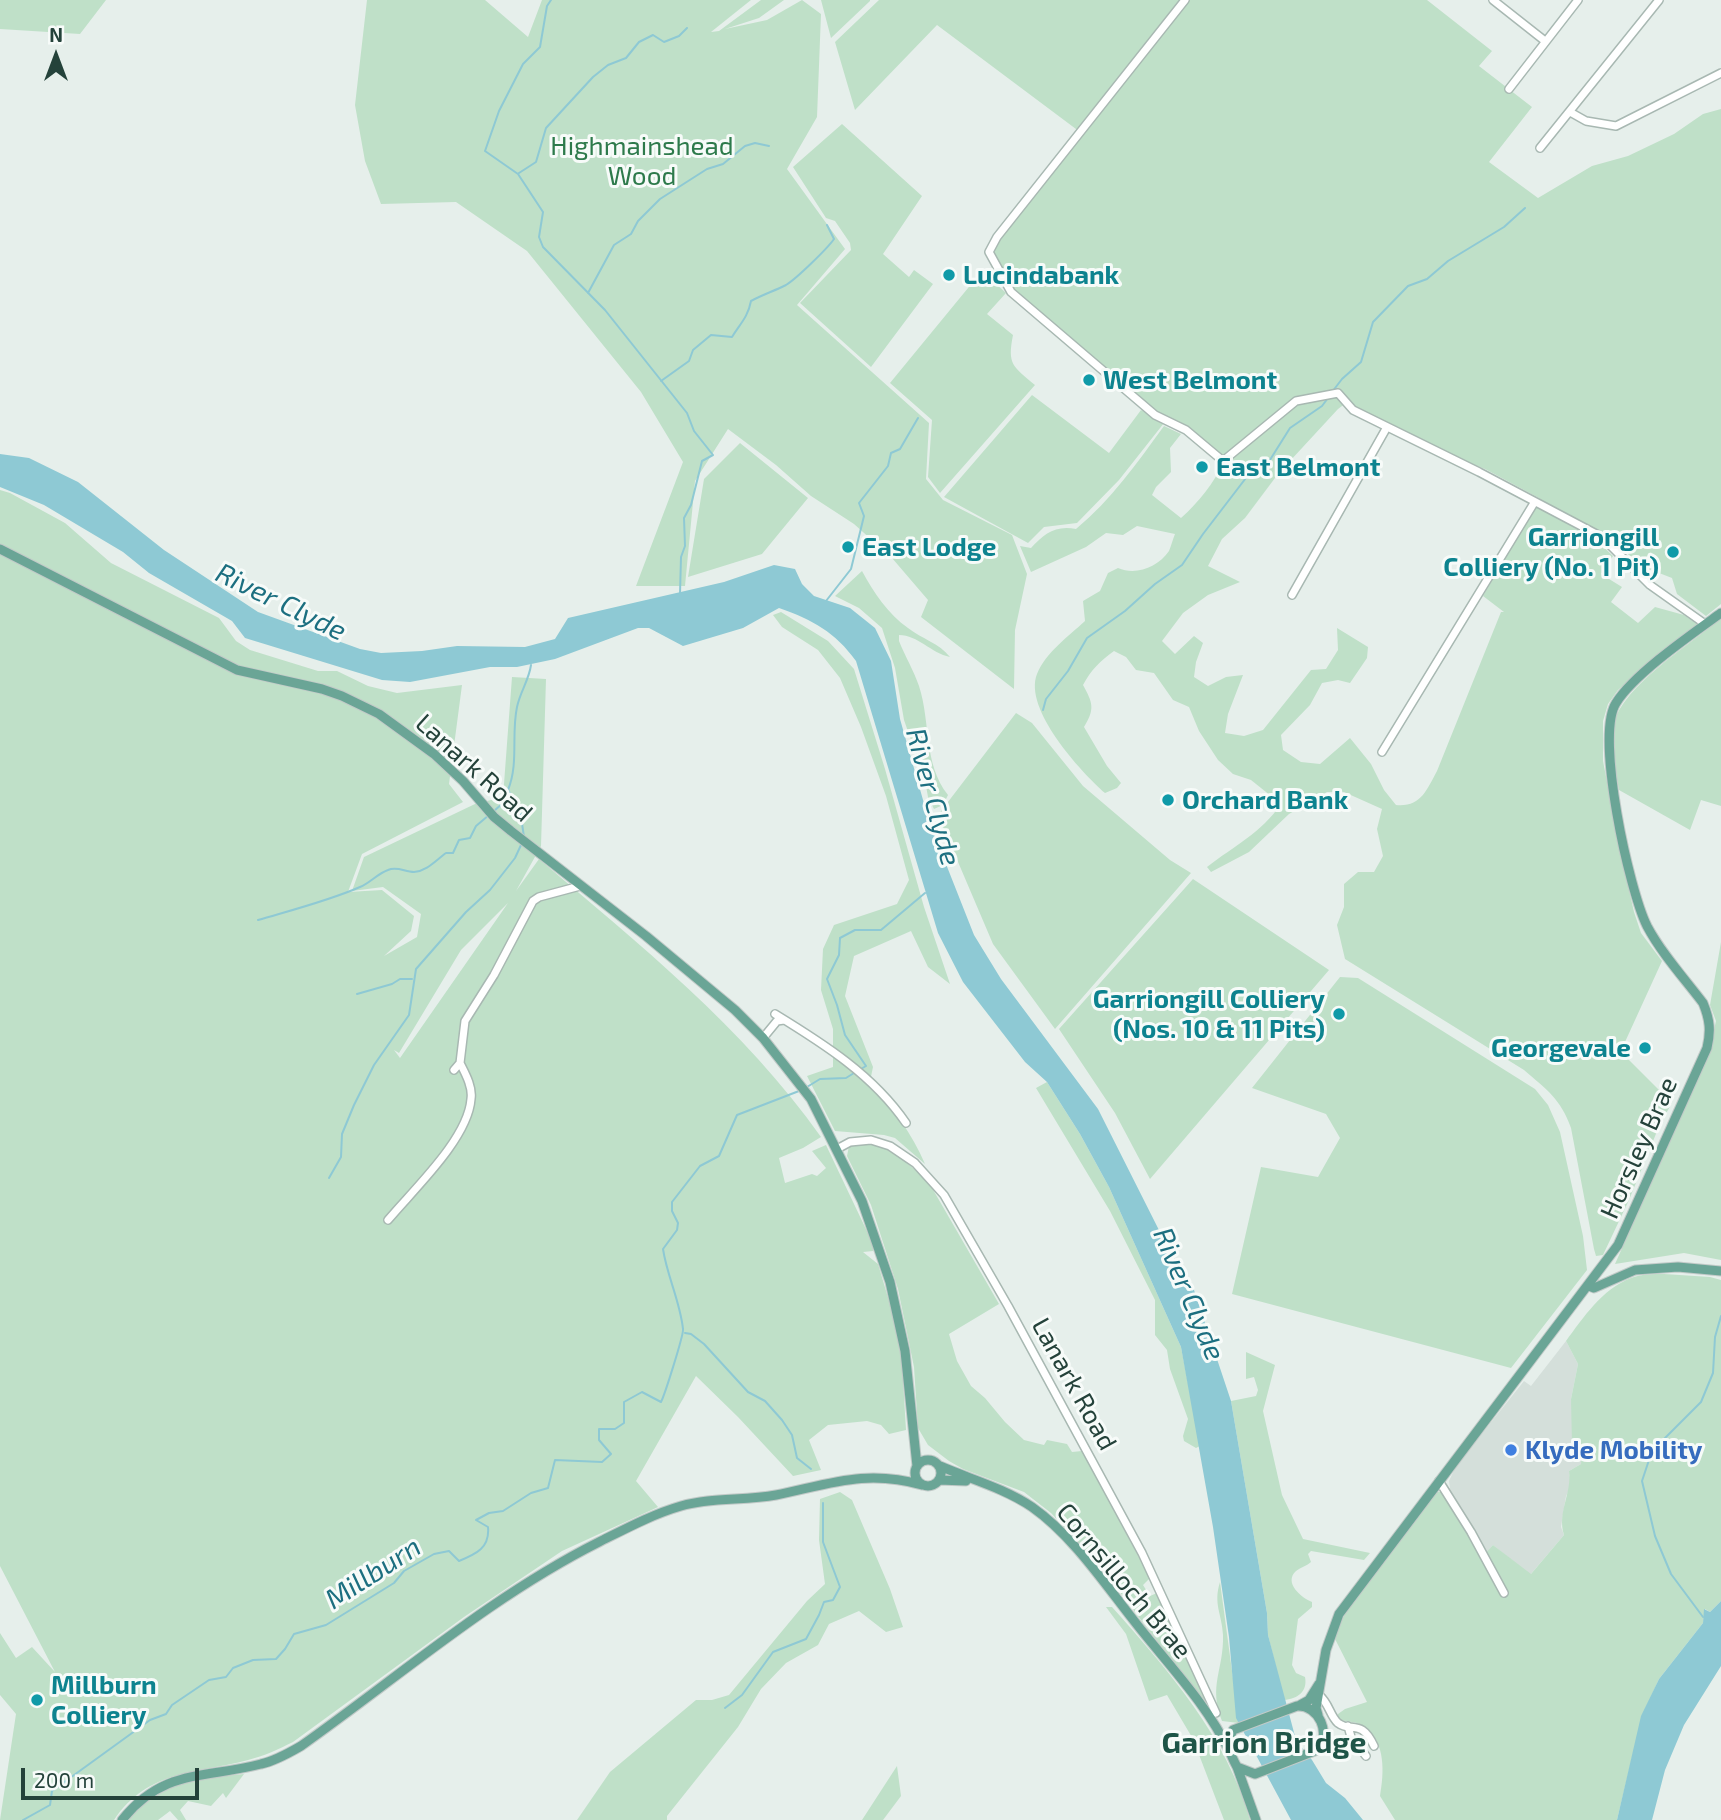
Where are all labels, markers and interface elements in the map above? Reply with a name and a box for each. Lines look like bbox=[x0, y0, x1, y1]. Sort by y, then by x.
north arrow bbox=[21, 21, 91, 91]
text: N bbox=[49, 23, 63, 46]
park label: Highmainshead Wood bbox=[550, 130, 734, 192]
place label: Lucindabank bbox=[963, 259, 1119, 291]
marker: Lucindabank bbox=[941, 267, 957, 283]
place label: West Belmont bbox=[1103, 364, 1277, 396]
marker: West Belmont bbox=[1081, 372, 1097, 388]
place label: East Belmont bbox=[1216, 451, 1380, 483]
marker: East Belmont bbox=[1194, 459, 1210, 475]
place label: Garriongill Colliery (No. 1 Pit) bbox=[1443, 521, 1659, 582]
place label: East Lodge bbox=[862, 531, 996, 563]
marker: East Lodge bbox=[840, 539, 856, 555]
marker: Garriongill Colliery (No. 1 Pit) bbox=[1665, 544, 1681, 560]
water label: River Clyde bbox=[210, 556, 352, 648]
street label: Lanark Road bbox=[409, 707, 539, 829]
water label: River Clyde bbox=[899, 724, 967, 870]
place label: Orchard Bank bbox=[1182, 784, 1348, 816]
marker: Orchard Bank bbox=[1160, 792, 1176, 808]
place label: Garriongill Colliery (Nos. 10 & 11 Pits) bbox=[1093, 983, 1325, 1044]
marker: Garriongill Colliery (Nos. 10 & 11 Pits) bbox=[1331, 1006, 1347, 1022]
place label: Georgevale bbox=[1491, 1032, 1631, 1064]
marker: Georgevale bbox=[1637, 1040, 1653, 1056]
street label: Horsley Brae bbox=[1594, 1072, 1684, 1224]
water label: River Clyde bbox=[1146, 1222, 1232, 1366]
street label: Lanark Road bbox=[1025, 1312, 1123, 1456]
place label: Klyde Mobility bbox=[1525, 1434, 1703, 1466]
marker: Klyde Mobility bbox=[1503, 1442, 1519, 1458]
street label: Cornsilloch Brae bbox=[1050, 1497, 1198, 1665]
water label: Millburn bbox=[319, 1530, 427, 1616]
place label: Millburn Colliery bbox=[51, 1669, 157, 1730]
marker: Millburn Colliery bbox=[29, 1692, 45, 1708]
district label: Garrion Bridge bbox=[1161, 1725, 1367, 1761]
scale bar bbox=[24, 1754, 203, 1798]
text: 200 m bbox=[34, 1767, 94, 1792]

